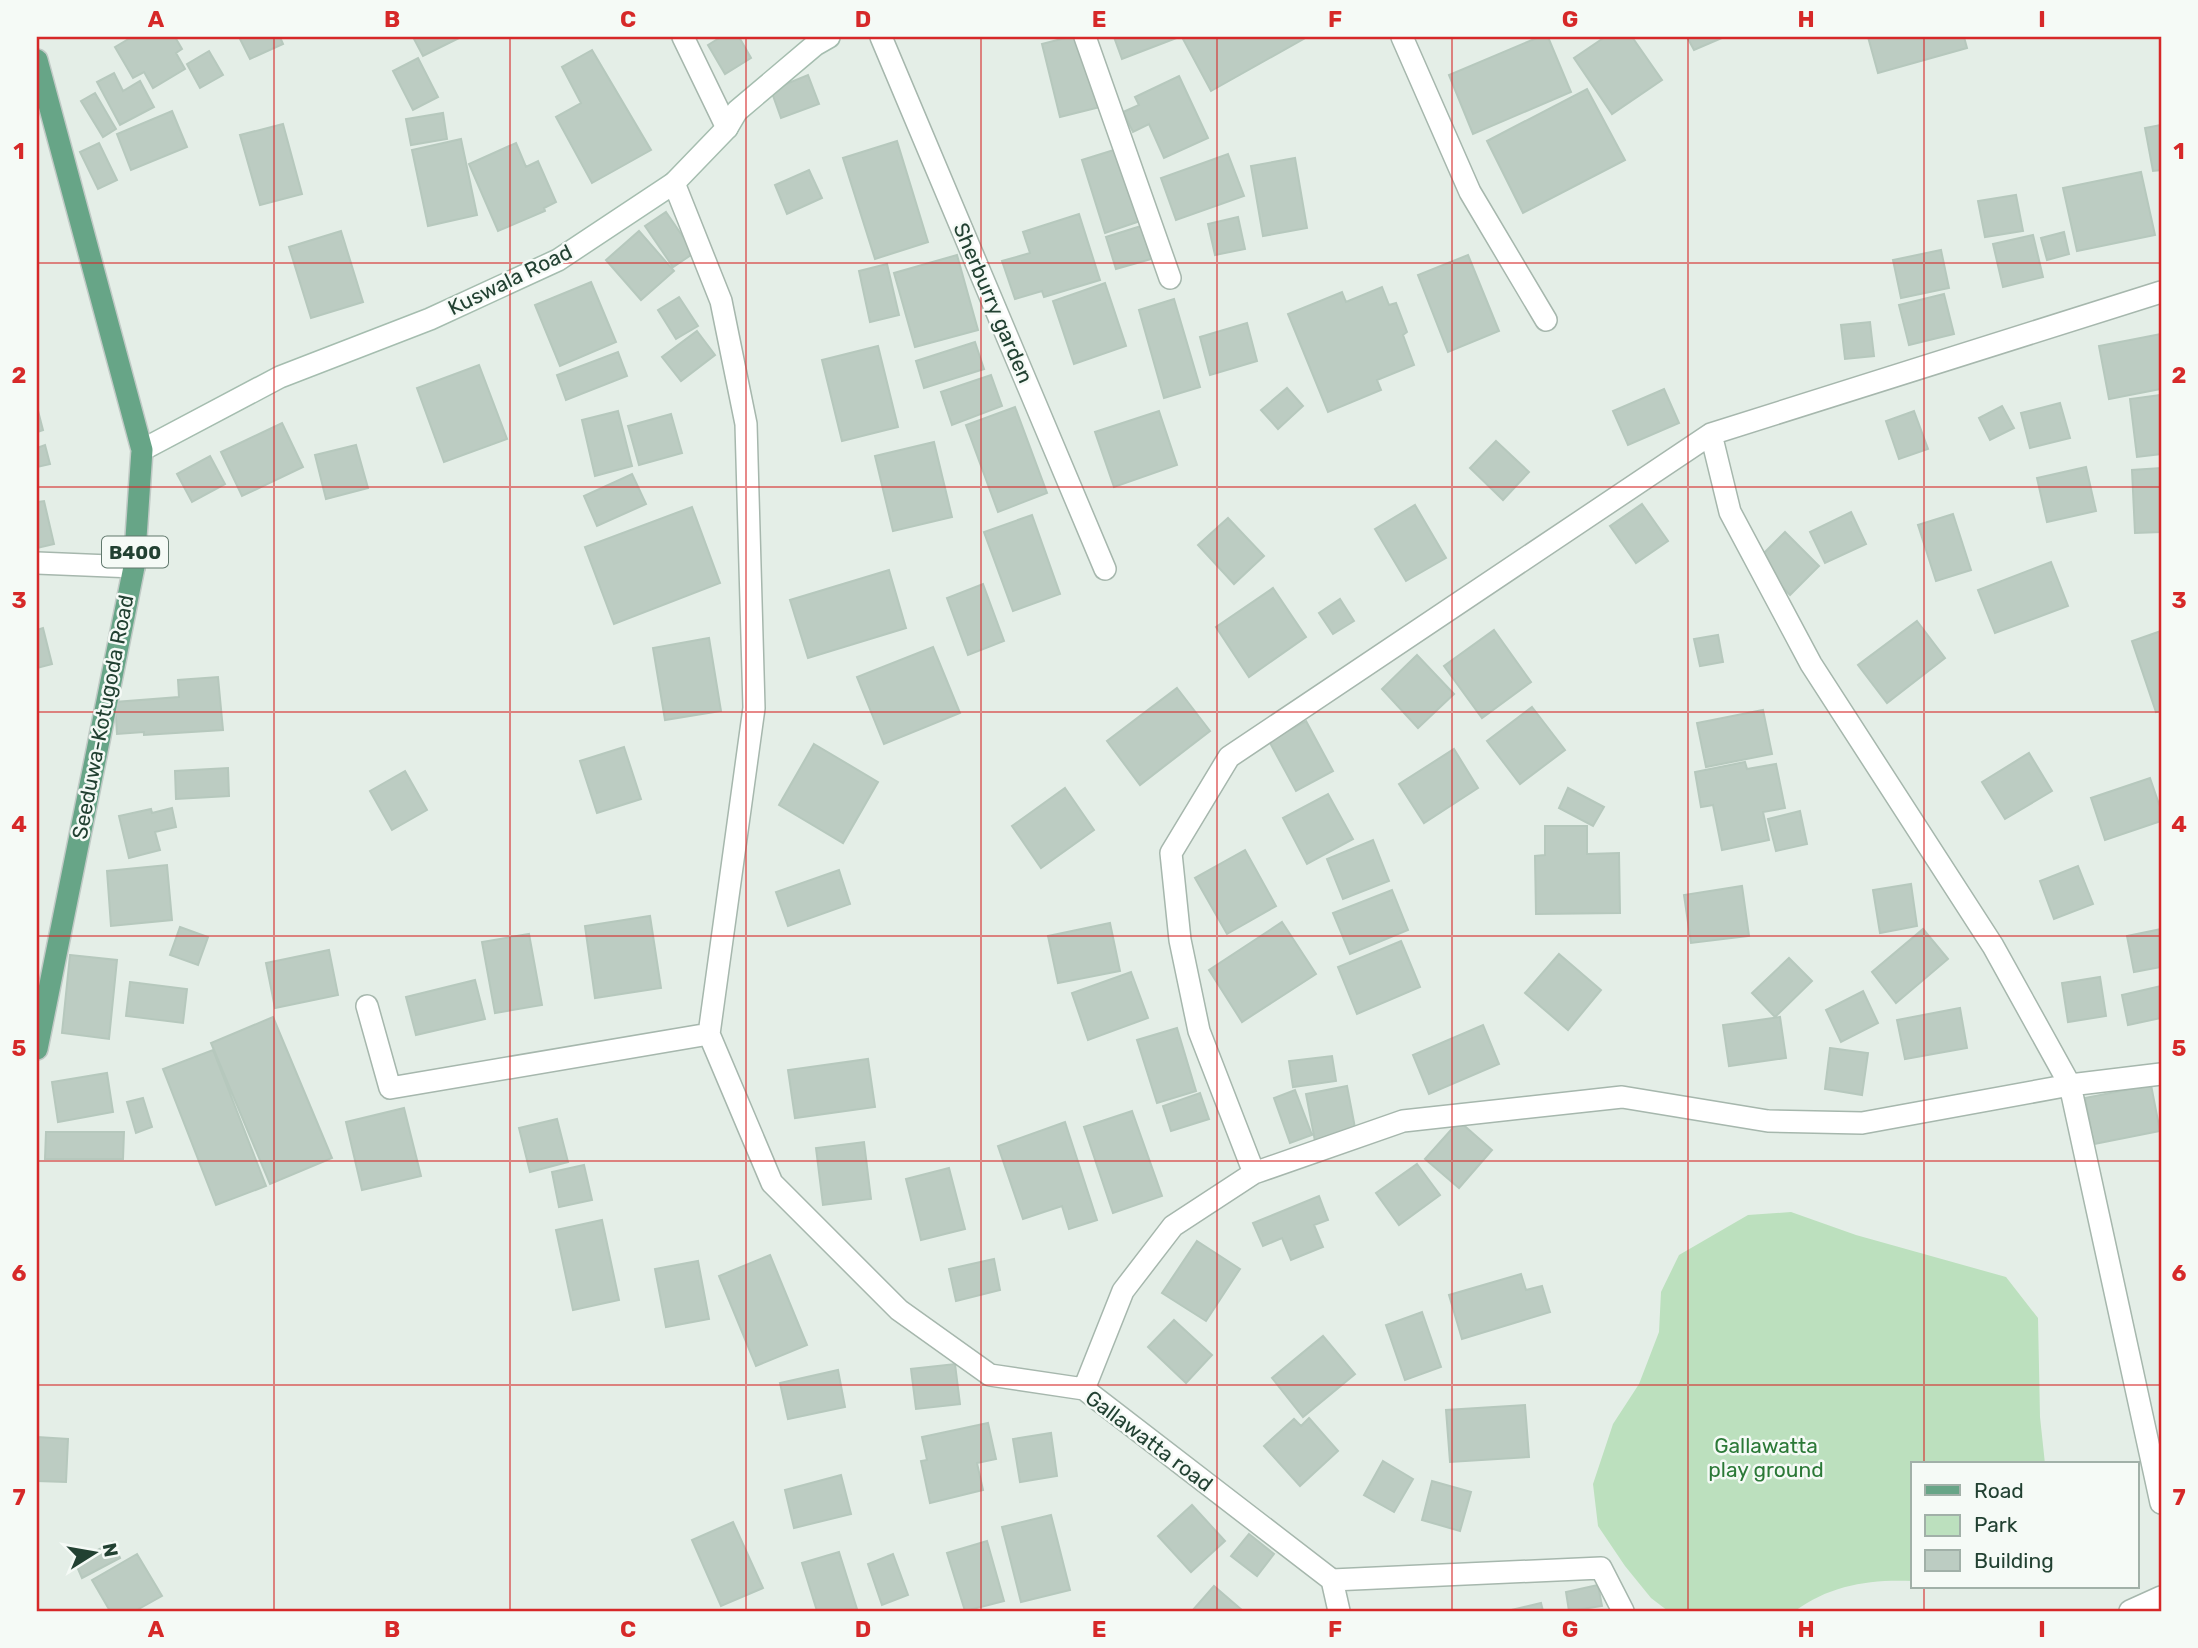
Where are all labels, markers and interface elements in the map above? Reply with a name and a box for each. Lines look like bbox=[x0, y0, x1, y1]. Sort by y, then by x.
text: A bbox=[148, 5, 165, 33]
text: B bbox=[384, 5, 400, 33]
text: C bbox=[620, 5, 636, 33]
text: D bbox=[855, 5, 871, 33]
text: E bbox=[1092, 5, 1106, 33]
text: F bbox=[1328, 5, 1342, 33]
text: G bbox=[1562, 5, 1578, 33]
text: H bbox=[1797, 5, 1815, 33]
text: I bbox=[2038, 5, 2046, 33]
text: 1 bbox=[13, 137, 25, 165]
text: 1 bbox=[2173, 137, 2185, 165]
street label: Sherburry garden bbox=[948, 219, 1039, 387]
street label: Kuswala Road bbox=[444, 239, 576, 320]
text: 2 bbox=[12, 361, 26, 389]
text: 2 bbox=[2172, 361, 2186, 389]
road number: B400 bbox=[102, 537, 168, 568]
text: 3 bbox=[11, 586, 27, 614]
text: 3 bbox=[2171, 586, 2187, 614]
street label: Seeduwa-Kotugoda Road bbox=[67, 593, 138, 841]
text: 4 bbox=[11, 810, 27, 838]
text: 4 bbox=[2171, 810, 2187, 838]
text: 5 bbox=[12, 1034, 27, 1062]
text: 5 bbox=[2172, 1034, 2187, 1062]
text: 6 bbox=[12, 1259, 27, 1287]
text: 6 bbox=[2172, 1259, 2187, 1287]
street label: Gallawatta road bbox=[1081, 1385, 1218, 1497]
park label: Gallawatta play ground bbox=[1708, 1433, 1824, 1482]
legend bbox=[1911, 1462, 2138, 1588]
text: Road bbox=[1974, 1478, 2024, 1503]
text: 7 bbox=[12, 1483, 26, 1511]
text: 7 bbox=[2172, 1483, 2186, 1511]
text: Park bbox=[1974, 1512, 2018, 1537]
north arrow bbox=[60, 1518, 130, 1588]
text: N bbox=[98, 1541, 123, 1559]
text: Building bbox=[1974, 1548, 2054, 1573]
text: A bbox=[148, 1615, 165, 1643]
text: B bbox=[384, 1615, 400, 1643]
text: C bbox=[620, 1615, 636, 1643]
text: D bbox=[855, 1615, 871, 1643]
text: E bbox=[1092, 1615, 1106, 1643]
text: F bbox=[1328, 1615, 1342, 1643]
text: G bbox=[1562, 1615, 1578, 1643]
text: H bbox=[1797, 1615, 1815, 1643]
text: I bbox=[2038, 1615, 2046, 1643]

